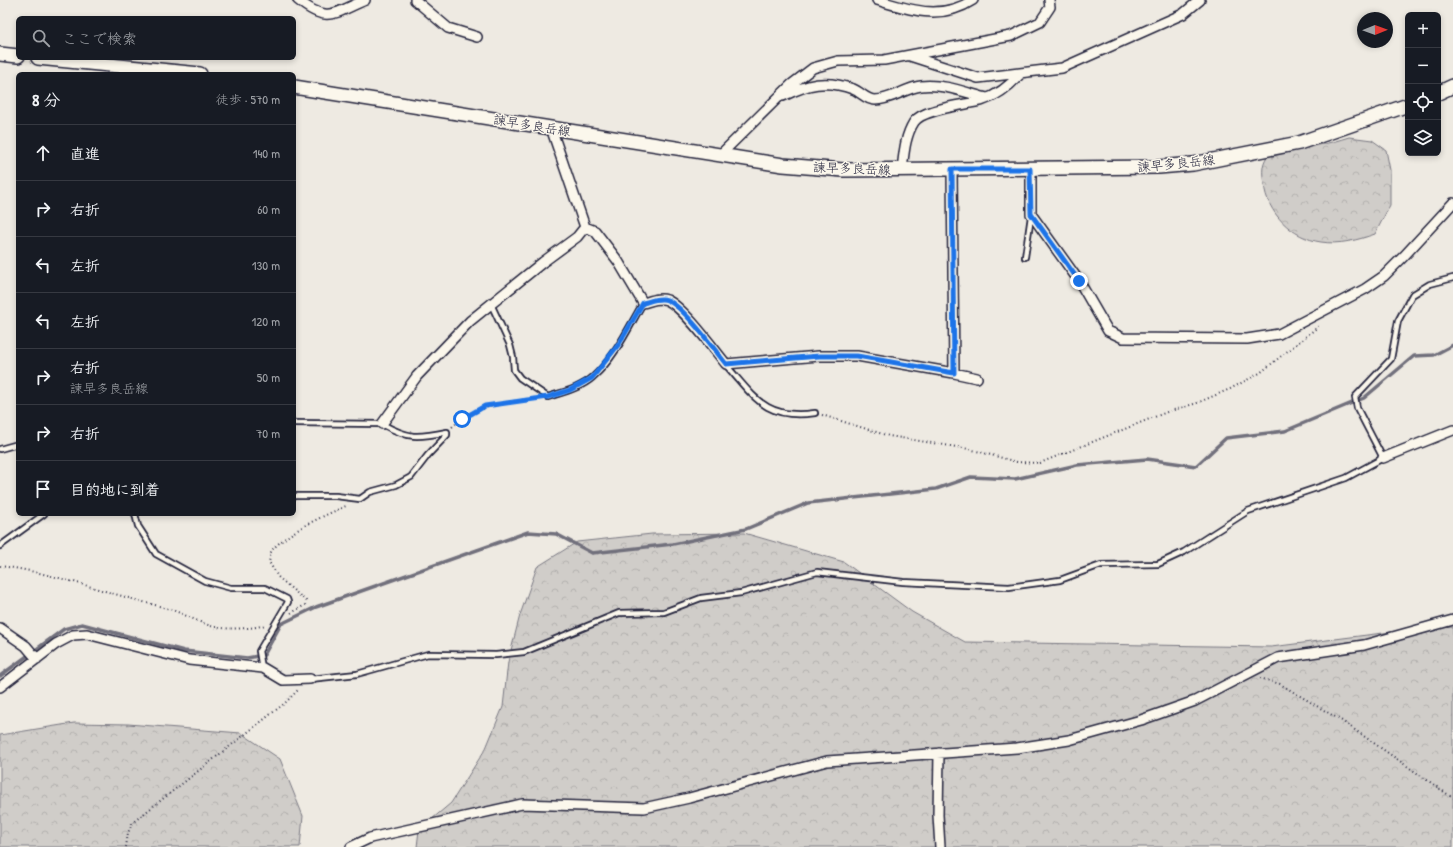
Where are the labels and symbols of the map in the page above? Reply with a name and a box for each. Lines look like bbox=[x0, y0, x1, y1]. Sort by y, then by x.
north arrow bbox=[1357, 12, 1393, 48]
street label: 諫早多良岳線 bbox=[492, 110, 573, 140]
street label: 諫早多良岳線 bbox=[1136, 150, 1217, 176]
street label: 諫早多良岳線 bbox=[813, 158, 892, 178]
route end bbox=[1070, 272, 1088, 290]
route start bbox=[453, 410, 471, 428]

